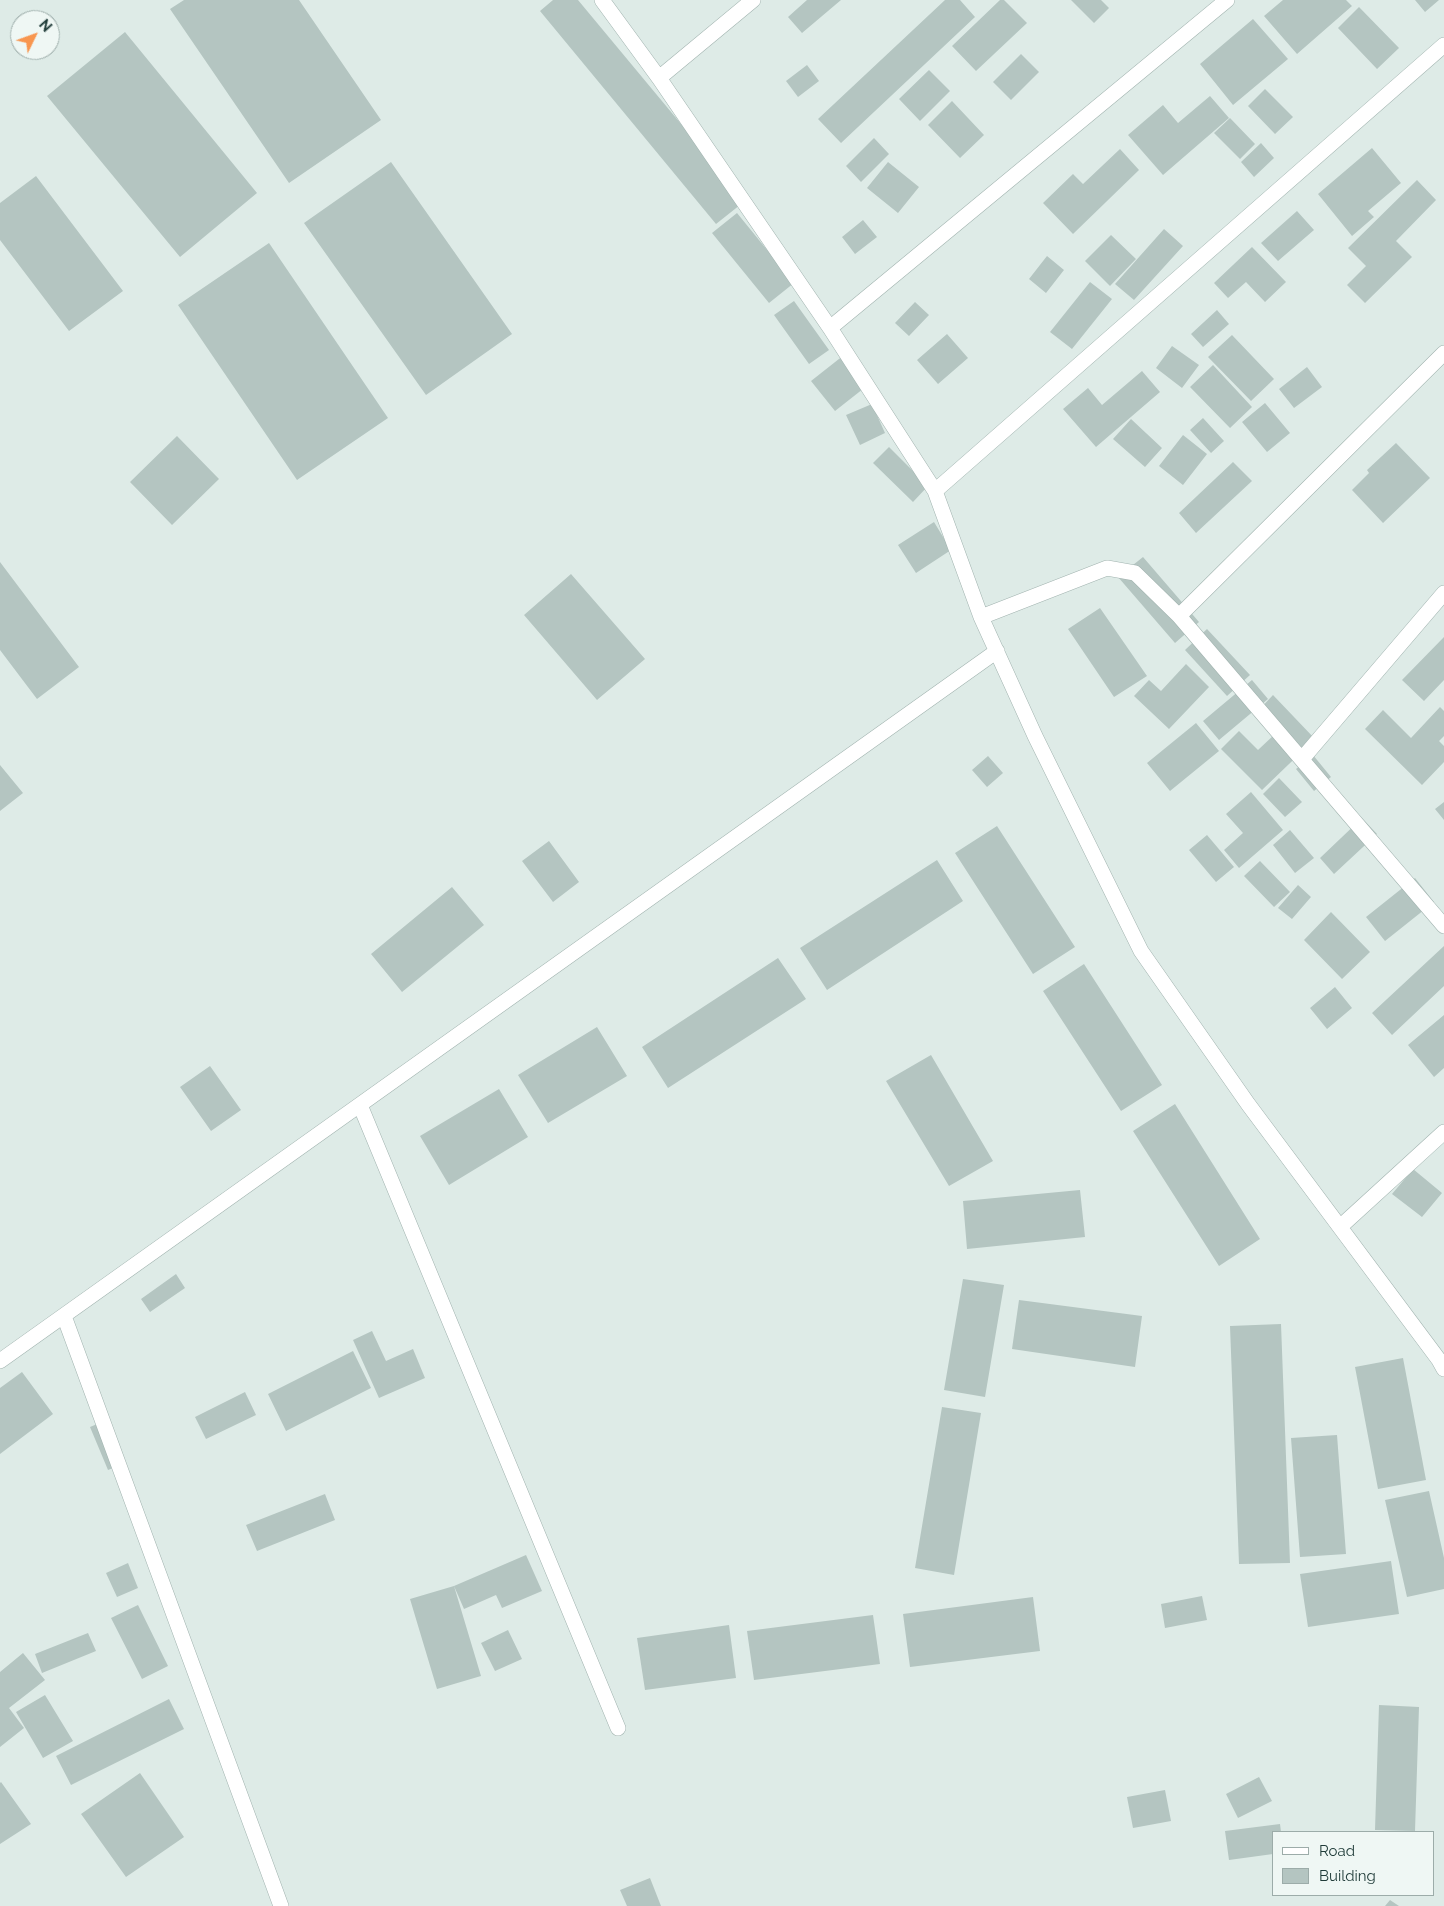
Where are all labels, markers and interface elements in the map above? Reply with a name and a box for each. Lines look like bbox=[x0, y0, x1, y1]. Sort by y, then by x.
north arrow bbox=[10, 10, 60, 60]
text: N bbox=[36, 16, 55, 35]
legend bbox=[1272, 1831, 1434, 1896]
text: Road bbox=[1319, 1842, 1355, 1860]
text: Building bbox=[1319, 1867, 1376, 1885]

